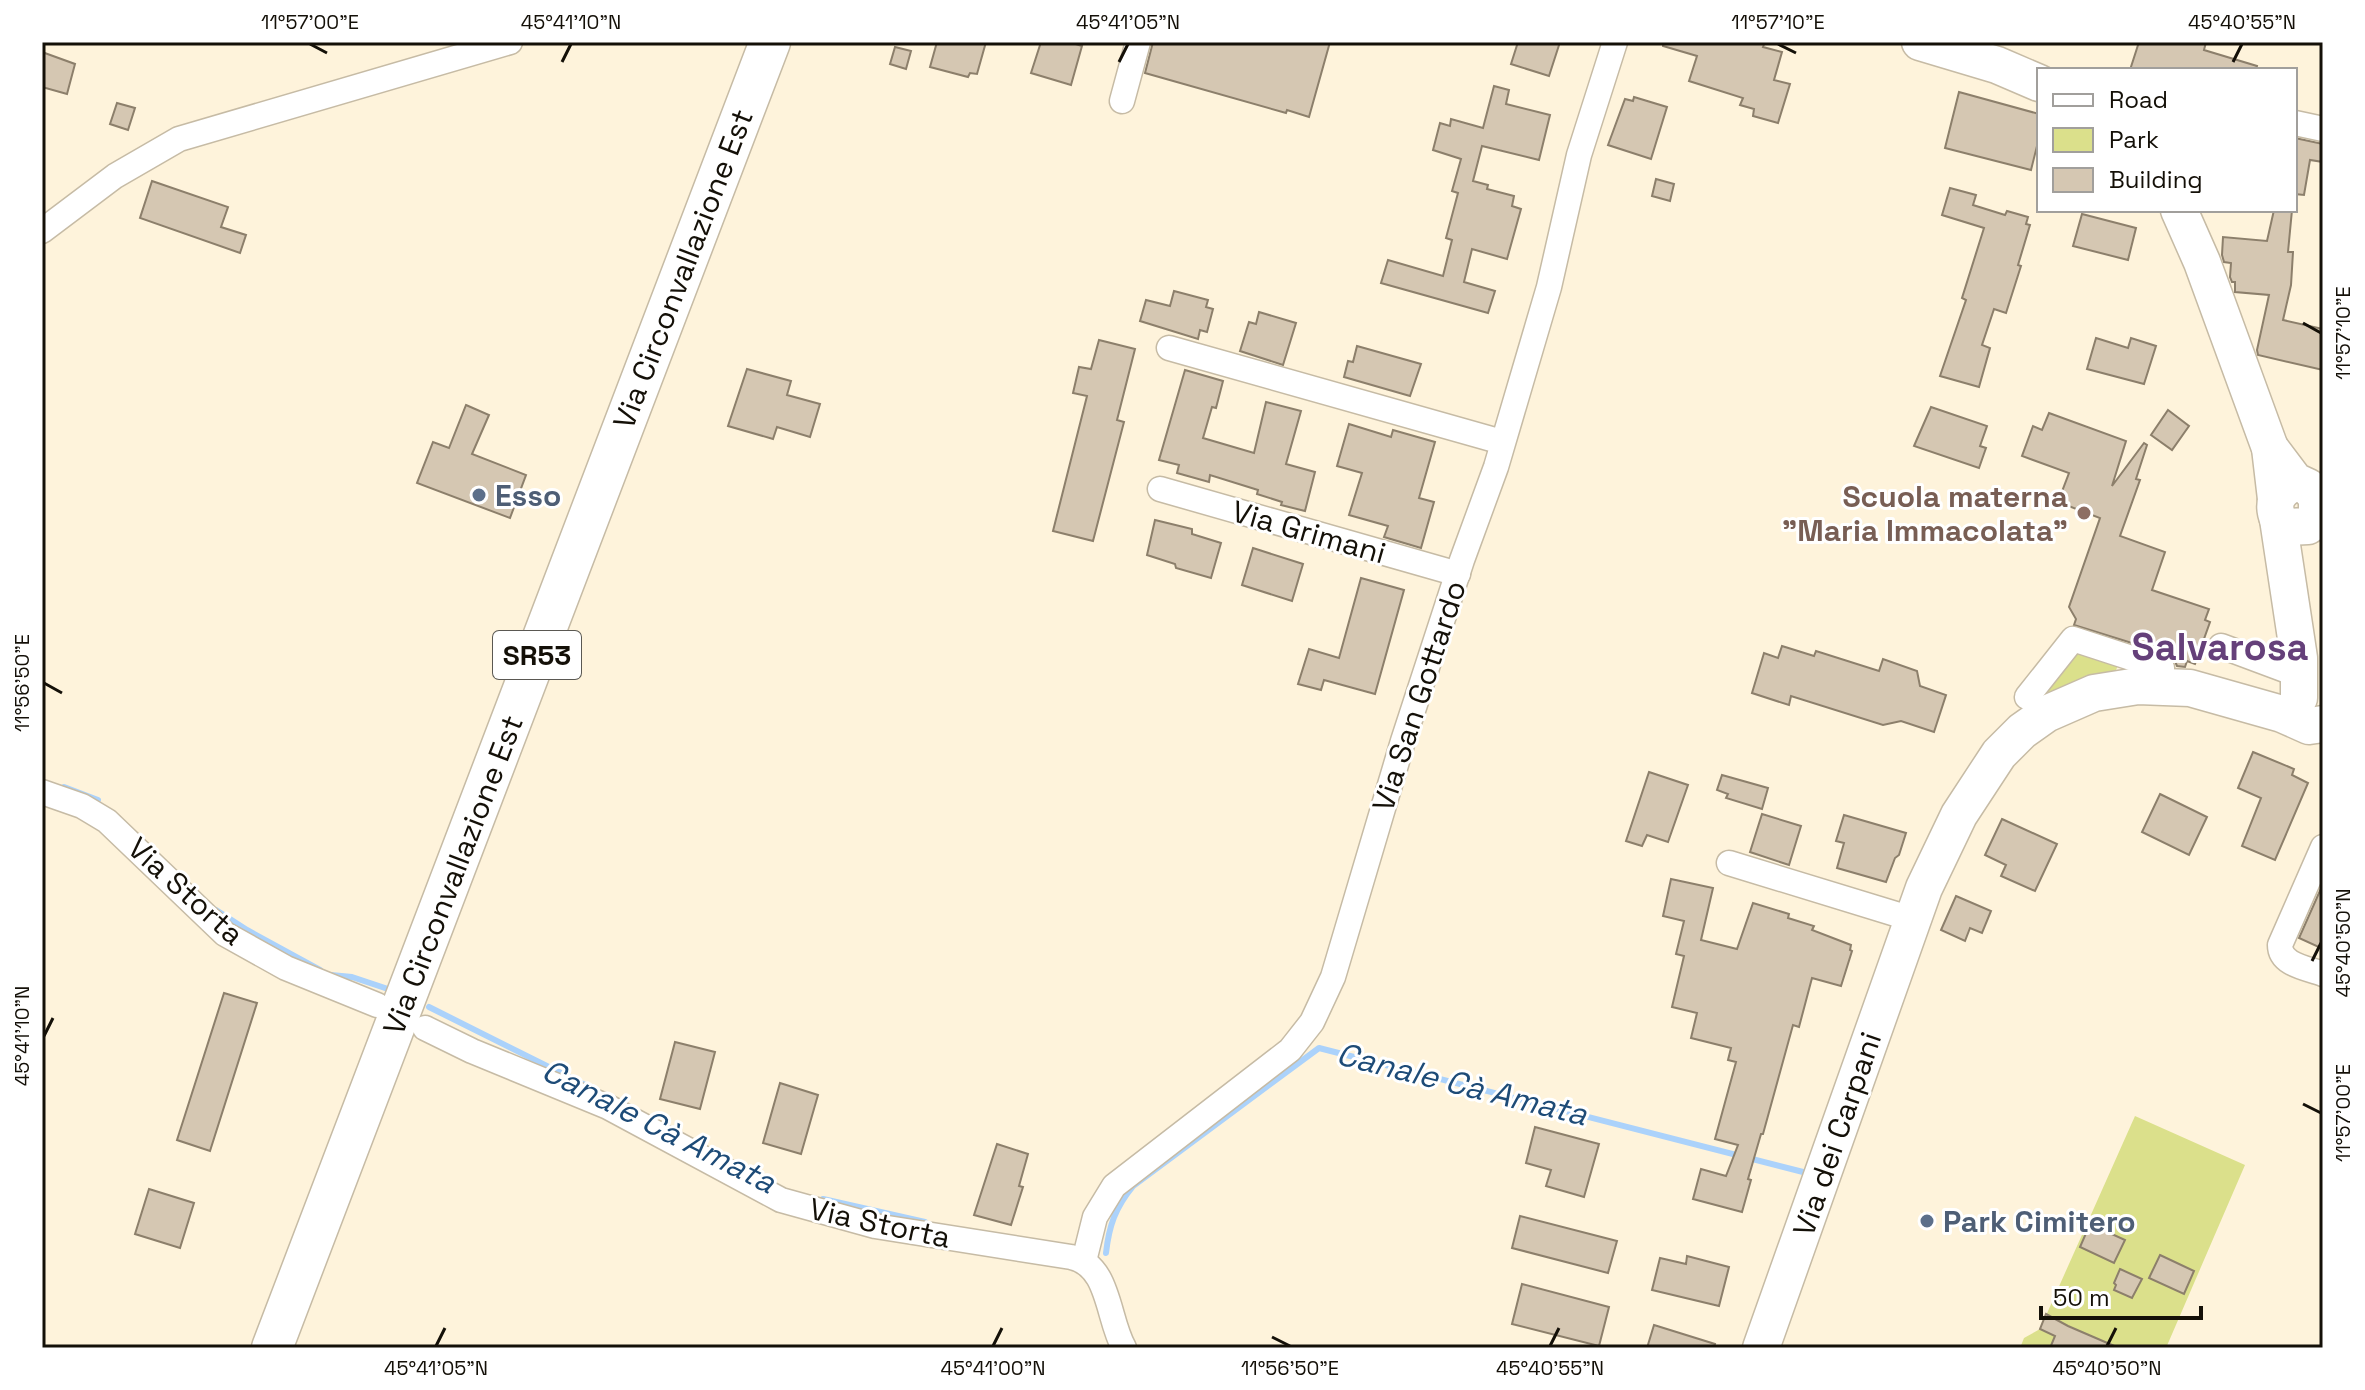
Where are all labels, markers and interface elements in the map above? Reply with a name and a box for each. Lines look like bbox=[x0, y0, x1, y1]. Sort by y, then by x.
text: 11°57'00"E bbox=[261, 9, 359, 35]
text: 45°41'10"N bbox=[521, 9, 621, 35]
text: 45°41'05"N bbox=[1076, 9, 1180, 35]
text: 11°57'10"E bbox=[1731, 9, 1825, 35]
text: 45°40'55"N bbox=[2188, 9, 2296, 35]
legend bbox=[2037, 68, 2297, 212]
text: Road bbox=[2109, 84, 2168, 115]
street label: Via Circonvallazione Est bbox=[604, 104, 762, 434]
text: Park bbox=[2109, 124, 2159, 155]
text: Building bbox=[2109, 164, 2203, 195]
text: 11°57'10"E bbox=[2330, 286, 2356, 380]
place label: Esso bbox=[495, 476, 561, 515]
place label: Scuola materna "Maria Immacolata" bbox=[1782, 477, 2068, 550]
marker: Esso bbox=[470, 486, 488, 504]
street label: Via Grimani bbox=[1228, 491, 1390, 573]
marker: Scuola materna "Maria Immacolata" bbox=[2075, 504, 2093, 522]
street label: Via San Gottardo bbox=[1363, 576, 1475, 816]
district label: Salvarosa bbox=[2132, 623, 2308, 671]
road number: SR53 bbox=[493, 631, 581, 679]
text: 11°56'50"E bbox=[9, 634, 35, 732]
street label: Via Circonvallazione Est bbox=[374, 710, 532, 1040]
street label: Via Storta bbox=[120, 829, 252, 953]
text: 45°40'50"N bbox=[2330, 888, 2356, 998]
text: 45°41'10"N bbox=[9, 986, 35, 1086]
street label: Via dei Carpani bbox=[1784, 1027, 1890, 1241]
water label: Canale Cà Amata bbox=[1333, 1034, 1592, 1135]
water label: Canale Cà Amata bbox=[536, 1050, 783, 1202]
text: 11°57'00"E bbox=[2330, 1064, 2356, 1162]
street label: Via Storta bbox=[806, 1189, 954, 1257]
place label: Park Cimitero bbox=[1943, 1202, 2136, 1241]
marker: Park Cimitero bbox=[1918, 1212, 1936, 1230]
scale bar bbox=[2041, 1270, 2201, 1320]
text: 50 m bbox=[2053, 1282, 2110, 1313]
text: 45°41'05"N bbox=[384, 1355, 488, 1381]
text: 45°41'00"N bbox=[941, 1355, 1045, 1381]
text: 11°56'50"E bbox=[1241, 1355, 1339, 1381]
text: 45°40'55"N bbox=[1496, 1355, 1604, 1381]
text: 45°40'50"N bbox=[2052, 1355, 2162, 1381]

